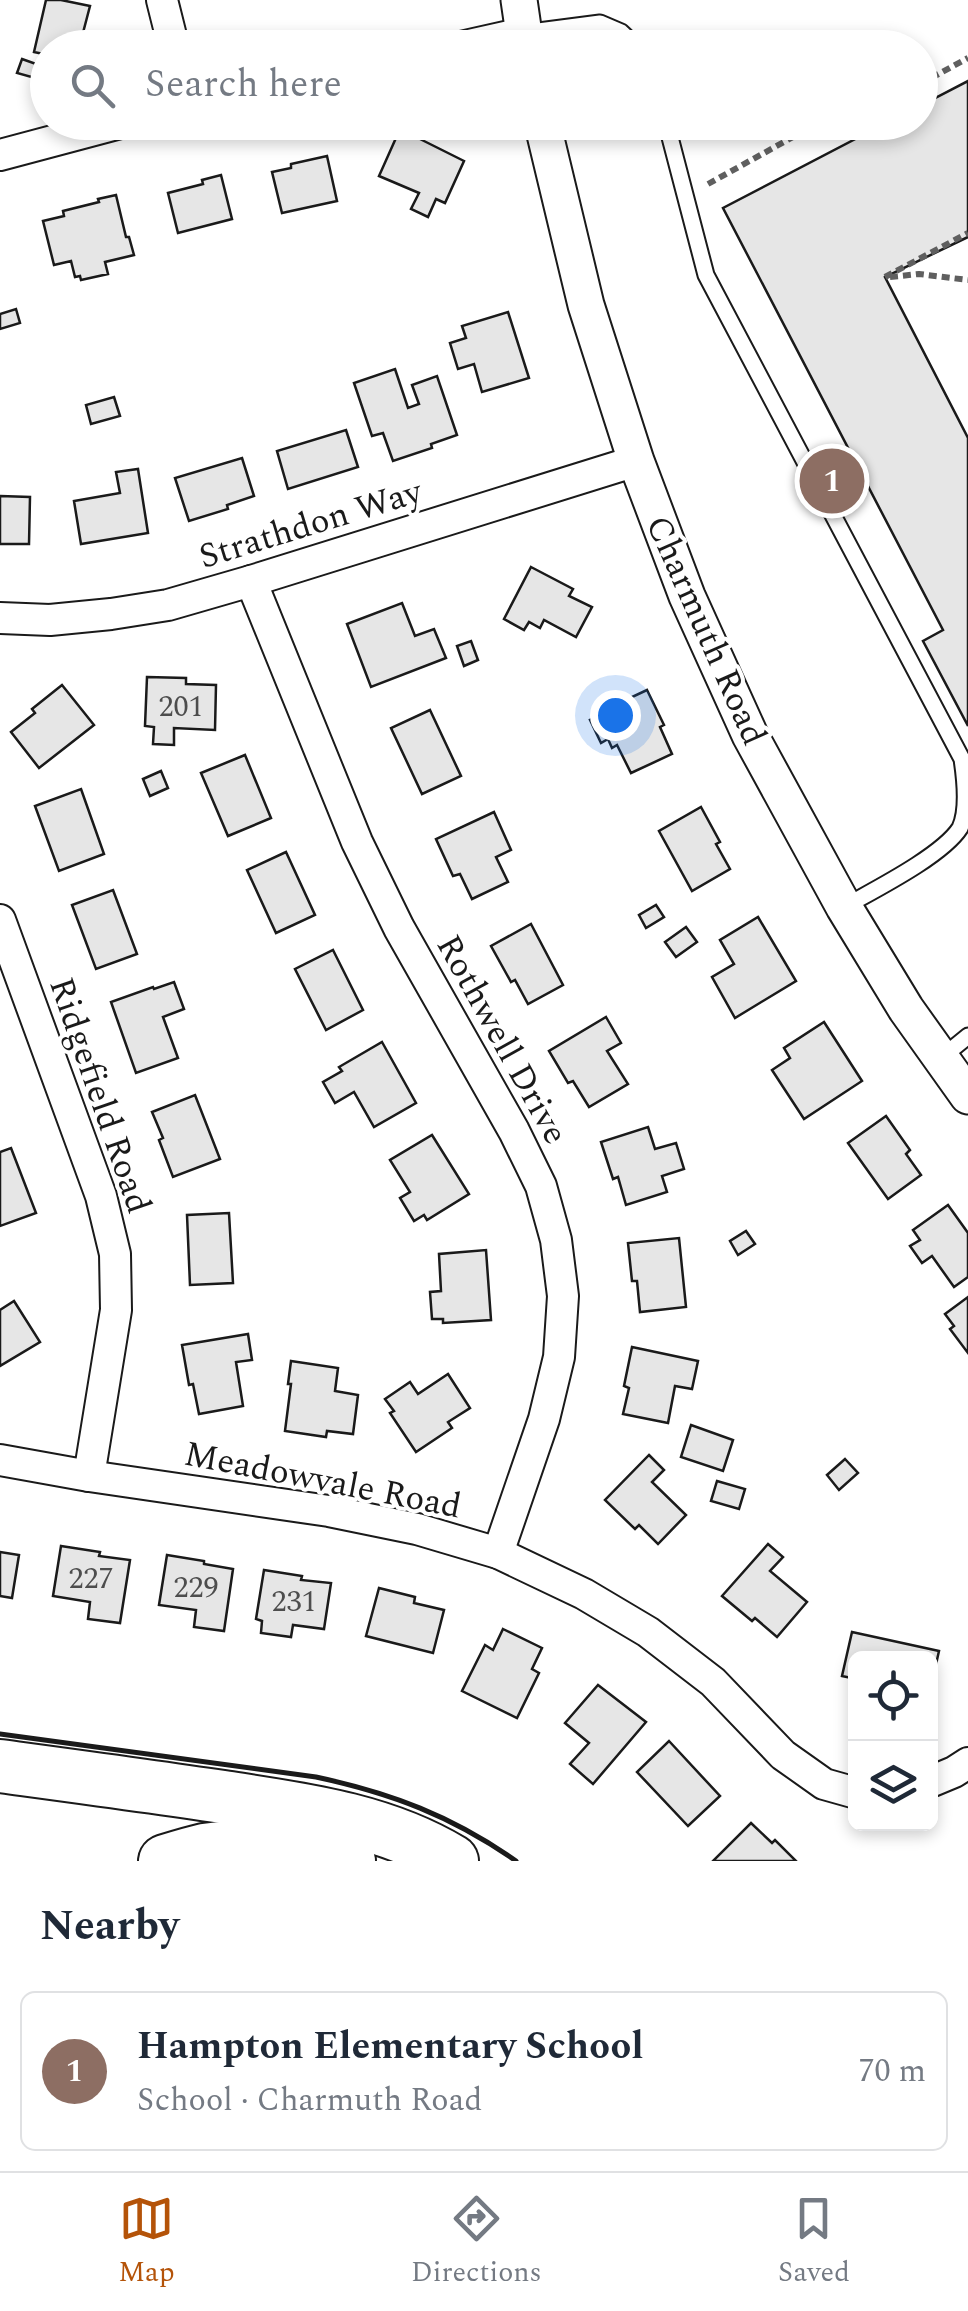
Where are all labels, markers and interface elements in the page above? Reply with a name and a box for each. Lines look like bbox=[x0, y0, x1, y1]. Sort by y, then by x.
search box bbox=[30, 30, 938, 140]
text: Search here bbox=[145, 56, 342, 114]
icon: search bbox=[65, 58, 120, 113]
pin: 1 bbox=[800, 444, 864, 518]
street label: Strathdon Way bbox=[192, 465, 430, 584]
street label: Charmuth Road bbox=[631, 507, 780, 754]
house number: 201 bbox=[159, 684, 204, 730]
your location bbox=[590, 690, 641, 741]
street label: Rothwell Drive bbox=[422, 925, 581, 1154]
street label: Ridgefield Road bbox=[34, 970, 165, 1221]
street label: Meadowvale Road bbox=[180, 1428, 466, 1533]
house number: 227 bbox=[69, 1556, 114, 1602]
house number: 229 bbox=[174, 1565, 219, 1611]
house number: 231 bbox=[272, 1579, 317, 1625]
map controls bbox=[848, 1651, 938, 1831]
button: locate bbox=[848, 1651, 938, 1741]
button: layers bbox=[848, 1741, 938, 1831]
text: Nearby bbox=[40, 1895, 179, 1958]
text: Hampton Elementary School bbox=[137, 2018, 644, 2076]
text: 1 bbox=[66, 2047, 83, 2096]
text: 70 m bbox=[858, 2047, 926, 2096]
text: School · Charmuth Road bbox=[137, 2076, 482, 2125]
tab: Map bbox=[118, 2191, 175, 2294]
tab: Directions bbox=[411, 2191, 542, 2294]
tab: Saved bbox=[778, 2191, 850, 2294]

